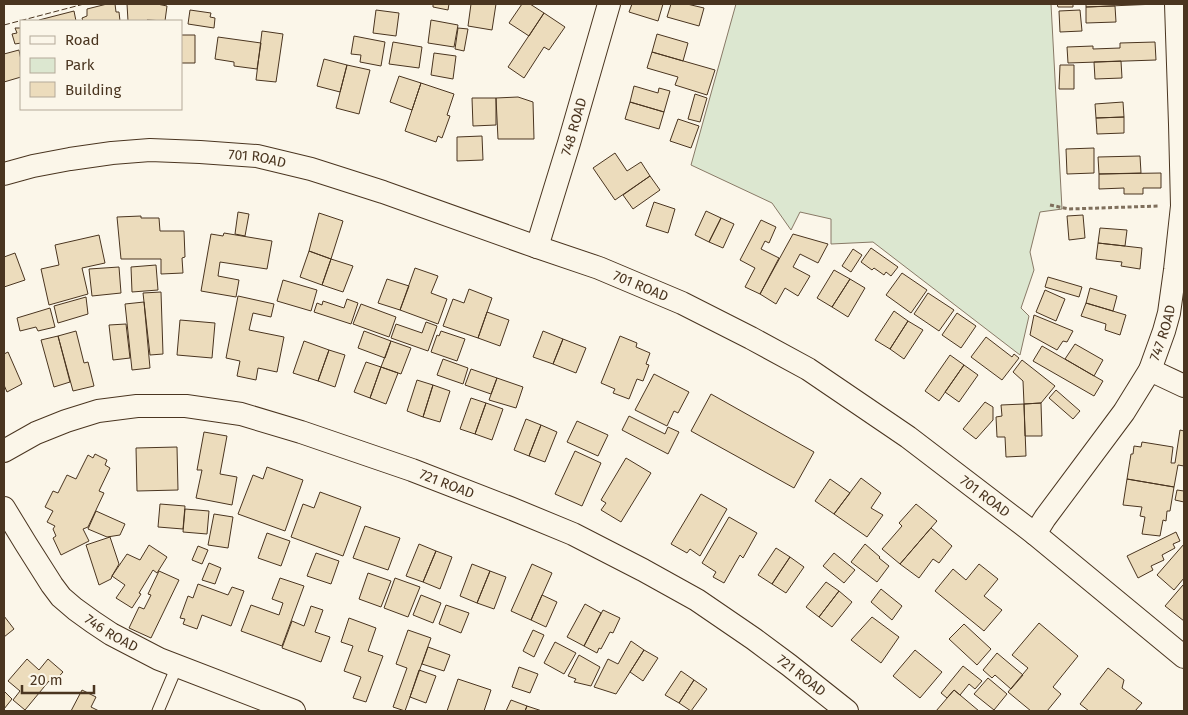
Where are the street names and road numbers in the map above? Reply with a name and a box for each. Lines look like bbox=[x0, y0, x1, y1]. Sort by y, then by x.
street label: 748 ROAD bbox=[558, 96, 591, 158]
street label: 701 ROAD bbox=[228, 146, 288, 172]
street label: 701 ROAD bbox=[610, 267, 671, 305]
street label: 747 ROAD bbox=[1146, 304, 1179, 363]
street label: 721 ROAD bbox=[417, 466, 477, 502]
street label: 701 ROAD bbox=[957, 472, 1013, 521]
street label: 746 ROAD bbox=[81, 611, 141, 656]
street label: 721 ROAD bbox=[774, 651, 829, 700]

